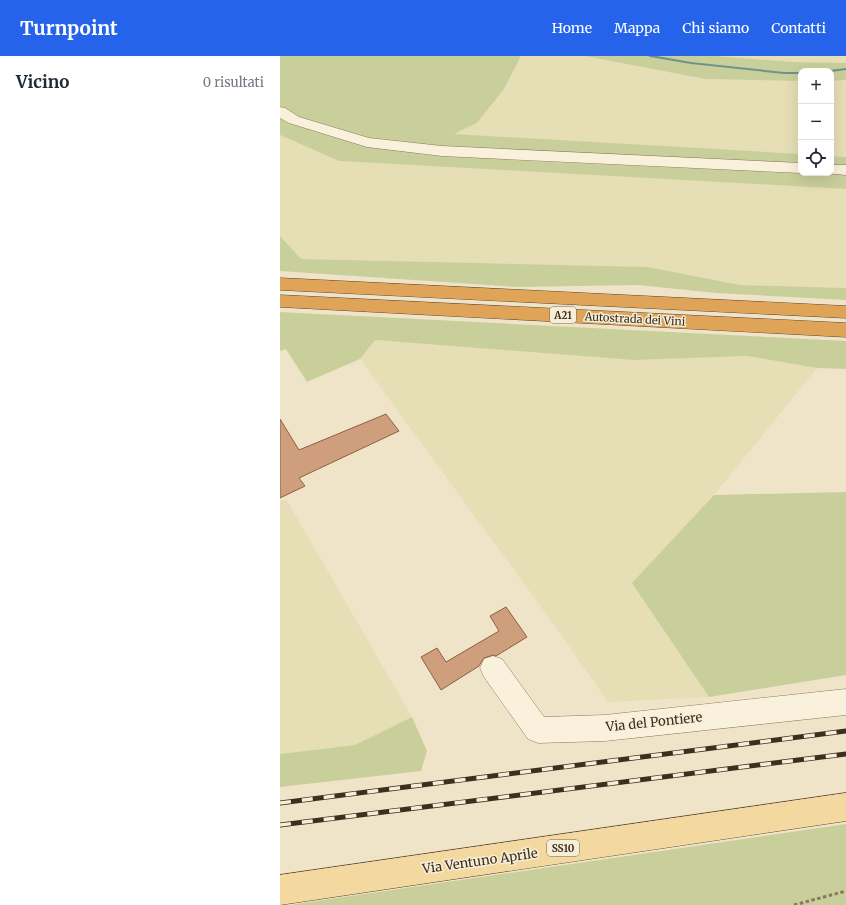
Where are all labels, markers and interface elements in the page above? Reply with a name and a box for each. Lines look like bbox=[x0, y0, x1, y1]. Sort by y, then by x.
text: Turnpoint bbox=[20, 16, 118, 40]
text: Home bbox=[552, 19, 592, 37]
text: Mappa bbox=[614, 19, 660, 37]
text: Chi siamo bbox=[682, 19, 749, 37]
text: Contatti bbox=[771, 19, 826, 37]
map controls bbox=[798, 68, 834, 176]
button: + bbox=[798, 68, 834, 104]
text: Vicino bbox=[16, 71, 69, 93]
text: 0 risultati bbox=[203, 74, 264, 91]
button: − bbox=[798, 104, 834, 140]
button: locate bbox=[798, 140, 834, 176]
road number: A21 bbox=[550, 307, 576, 323]
street label: Autostrada dei Vini bbox=[583, 309, 686, 329]
street label: Via del Pontiere bbox=[604, 708, 703, 736]
road number: SS10 bbox=[547, 840, 579, 856]
street label: Via Ventuno Aprile bbox=[420, 844, 539, 878]

